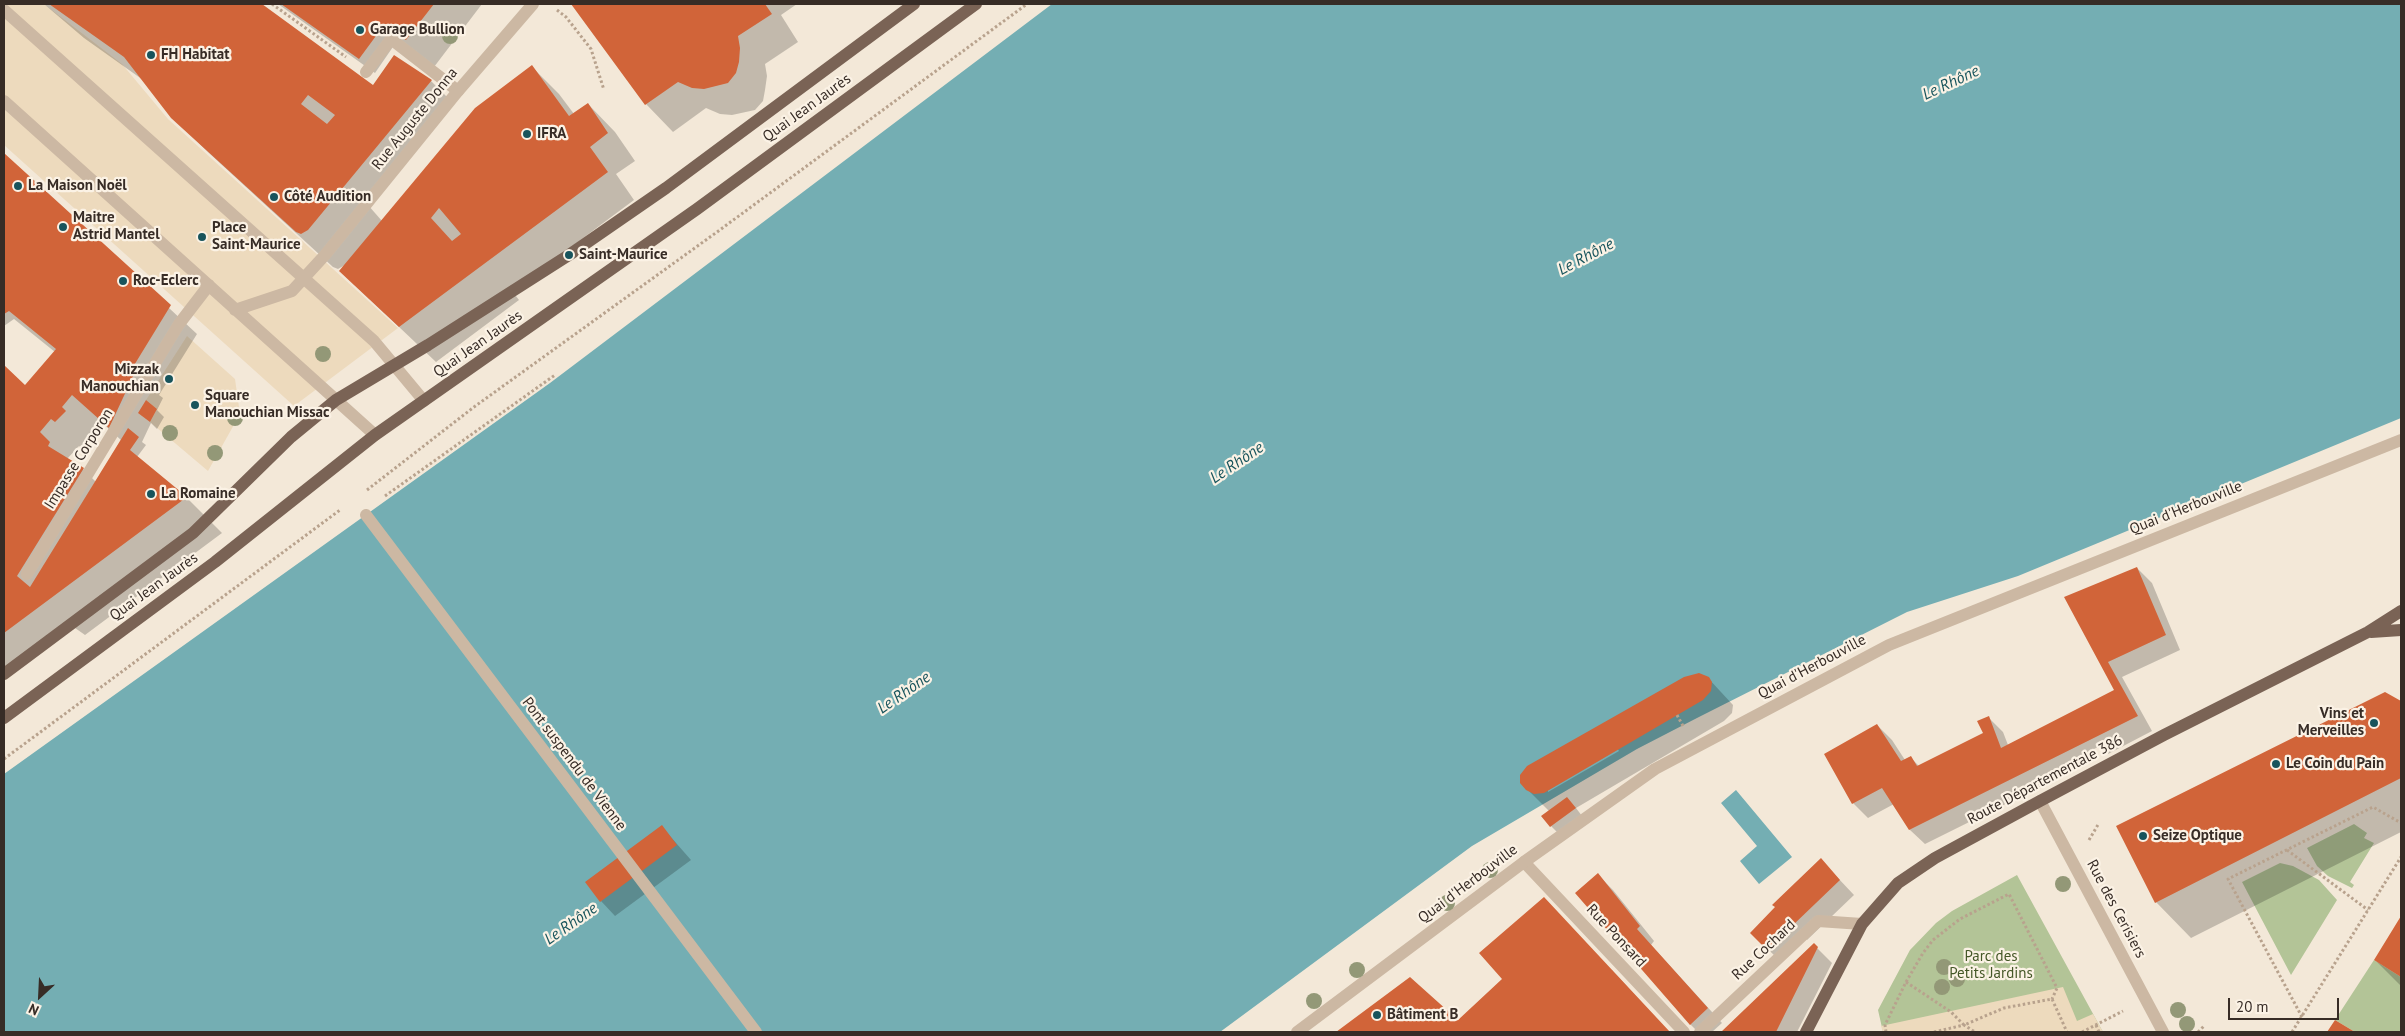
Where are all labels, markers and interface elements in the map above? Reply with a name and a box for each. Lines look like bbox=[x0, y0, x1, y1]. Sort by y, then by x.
place label: Garage Bullion bbox=[370, 21, 465, 39]
marker: Garage Bullion bbox=[354, 24, 366, 36]
place label: FH Habitat bbox=[161, 46, 229, 64]
marker: FH Habitat bbox=[145, 49, 157, 61]
water label: Le Rhône bbox=[1920, 62, 1982, 104]
street label: Rue Auguste Donna bbox=[368, 64, 462, 174]
street label: Quai Jean Jaurès bbox=[759, 70, 855, 146]
place label: IFRA bbox=[537, 125, 566, 143]
marker: IFRA bbox=[521, 128, 533, 140]
place label: La Maison Noël bbox=[28, 177, 127, 195]
marker: La Maison Noël bbox=[12, 180, 24, 192]
place label: Côté Audition bbox=[284, 188, 371, 206]
marker: Côté Audition bbox=[268, 191, 280, 203]
place label: Maitre Astrid Mantel bbox=[73, 209, 160, 244]
place label: Place Saint-Maurice bbox=[212, 219, 301, 254]
marker: Maitre Astrid Mantel bbox=[57, 221, 69, 233]
marker: Place Saint-Maurice bbox=[196, 231, 208, 243]
water label: Le Rhône bbox=[1555, 234, 1617, 280]
place label: Saint-Maurice bbox=[579, 246, 668, 264]
marker: Saint-Maurice bbox=[563, 249, 575, 261]
place label: Roc-Eclerc bbox=[133, 272, 199, 290]
marker: Roc-Eclerc bbox=[117, 275, 129, 287]
street label: Quai Jean Jaurès bbox=[430, 307, 526, 381]
place label: Mizzak Manouchian bbox=[81, 361, 159, 396]
marker: Mizzak Manouchian bbox=[163, 373, 175, 385]
place label: Square Manouchian Missac bbox=[205, 387, 329, 422]
marker: Square Manouchian Missac bbox=[189, 399, 201, 411]
street label: Impasse Corporon bbox=[41, 405, 117, 513]
water label: Le Rhône bbox=[1207, 438, 1267, 488]
street label: Quai d'Herbouville bbox=[2127, 477, 2245, 539]
place label: La Romaine bbox=[161, 485, 236, 503]
marker: La Romaine bbox=[145, 488, 157, 500]
street label: Quai Jean Jaurès bbox=[106, 549, 202, 625]
street label: Quai d'Herbouville bbox=[1755, 631, 1869, 703]
water label: Le Rhône bbox=[874, 668, 934, 718]
street label: Pont suspendu de Vienne bbox=[518, 694, 630, 834]
place label: Vins et Merveilles bbox=[2298, 705, 2364, 740]
marker: Vins et Merveilles bbox=[2368, 717, 2380, 729]
street label: Route Départementale 386 bbox=[1964, 731, 2126, 829]
place label: Le Coin du Pain bbox=[2286, 755, 2384, 773]
marker: Le Coin du Pain bbox=[2270, 758, 2282, 770]
place label: Seize Optique bbox=[2153, 827, 2242, 845]
marker: Seize Optique bbox=[2137, 830, 2149, 842]
street label: Quai d'Herbouville bbox=[1415, 841, 1521, 927]
street label: Rue des Cerisiers bbox=[2083, 857, 2149, 961]
water label: Le Rhône bbox=[541, 899, 601, 949]
street label: Rue Ponsard bbox=[1582, 901, 1650, 971]
street label: Rue Cochard bbox=[1729, 916, 1799, 984]
park label: Parc des Petits Jardins bbox=[1949, 948, 2033, 983]
north arrow bbox=[15, 971, 65, 1021]
scale bar bbox=[2230, 988, 2341, 1020]
text: 20 m bbox=[2236, 997, 2269, 1016]
text: N bbox=[26, 999, 42, 1020]
place label: Bâtiment B bbox=[1387, 1006, 1458, 1024]
marker: Bâtiment B bbox=[1371, 1009, 1383, 1021]

